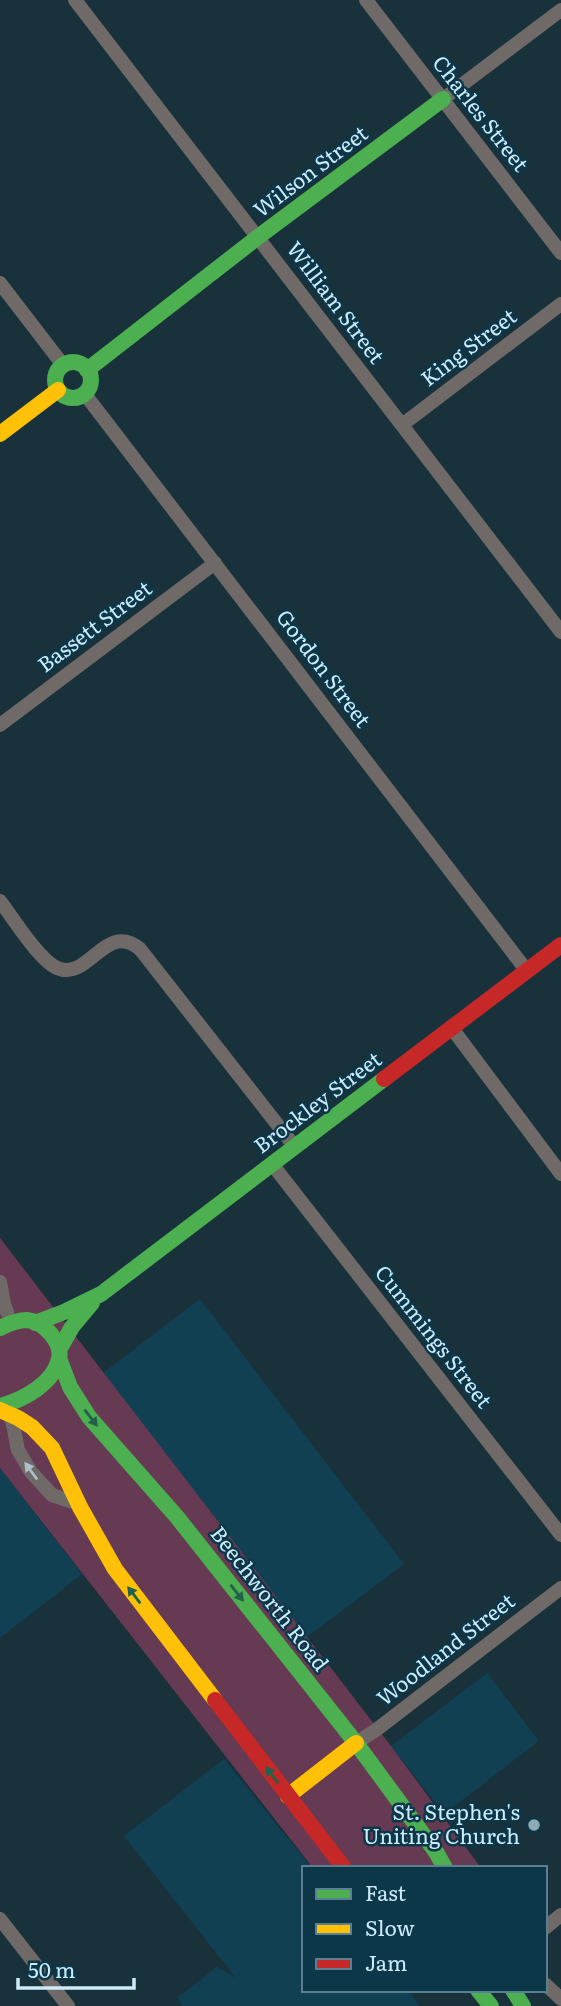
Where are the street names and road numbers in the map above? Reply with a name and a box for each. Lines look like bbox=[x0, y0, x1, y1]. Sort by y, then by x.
street label: Charles Street bbox=[427, 48, 538, 178]
street label: Wilson Street bbox=[246, 116, 374, 223]
street label: William Street bbox=[281, 234, 394, 370]
street label: King Street bbox=[413, 299, 522, 392]
street label: Bassett Street bbox=[30, 571, 157, 678]
street label: Gordon Street bbox=[270, 602, 380, 733]
street label: Brockley Street bbox=[246, 1042, 387, 1159]
street label: Cummings Street bbox=[369, 1257, 501, 1414]
street label: Beechworth Road bbox=[204, 1518, 338, 1677]
street label: Woodland Street bbox=[369, 1584, 520, 1712]

